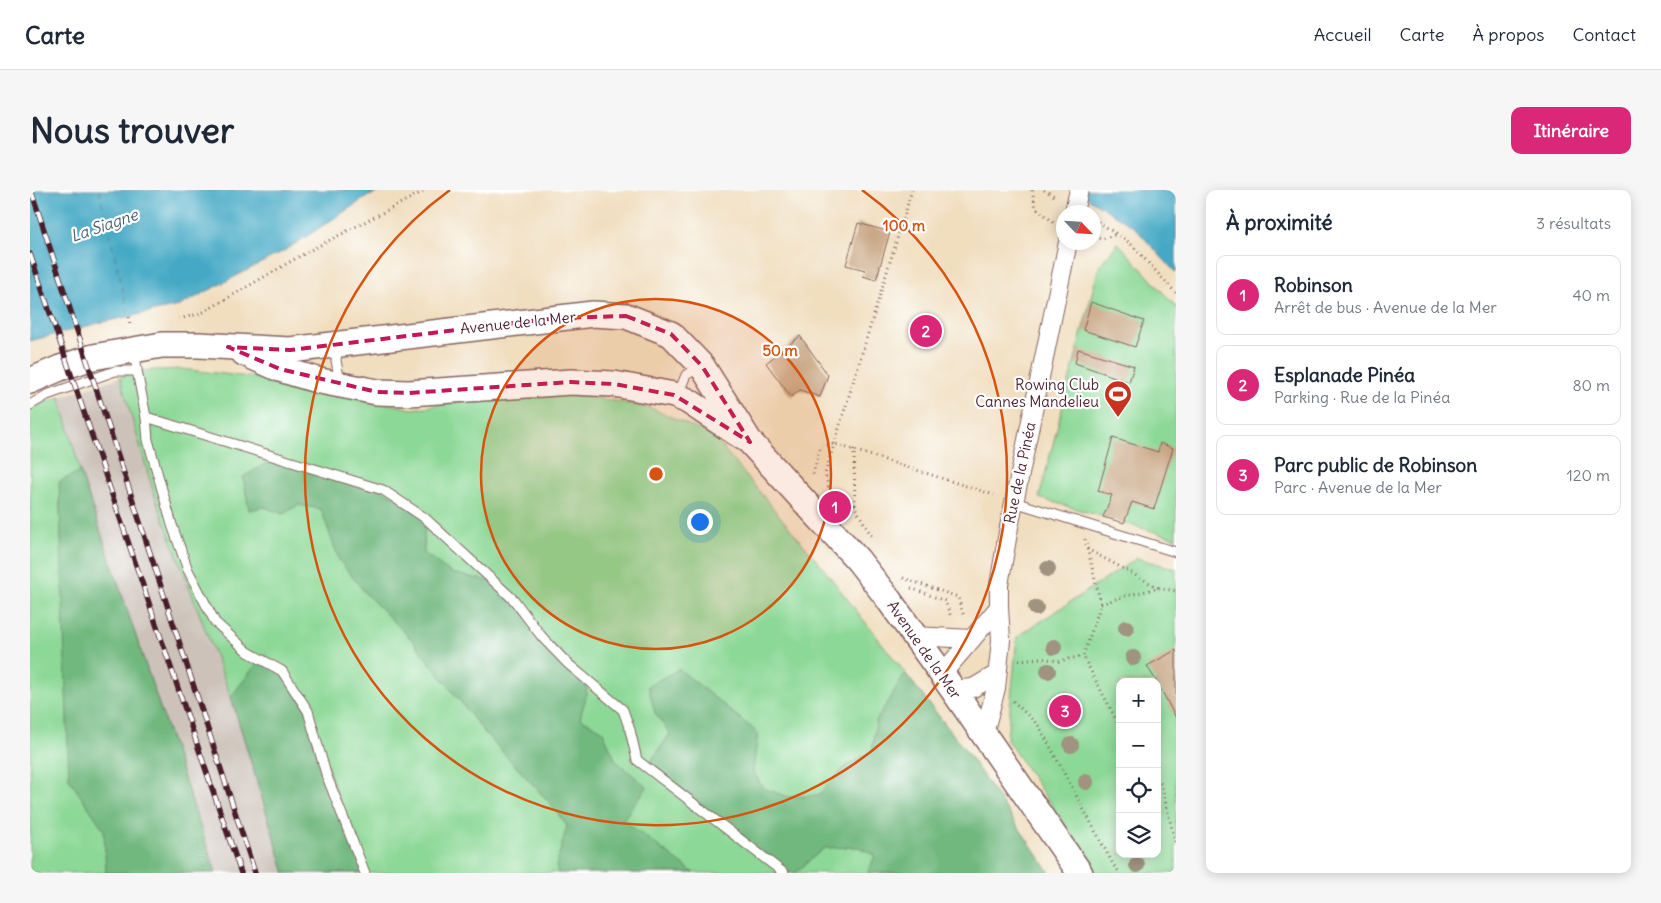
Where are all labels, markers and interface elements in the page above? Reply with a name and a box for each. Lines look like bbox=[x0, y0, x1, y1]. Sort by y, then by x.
text: Carte bbox=[25, 20, 85, 50]
text: Accueil bbox=[1314, 23, 1372, 46]
text: Carte bbox=[1400, 23, 1445, 46]
text: À propos bbox=[1473, 23, 1544, 46]
text: Contact bbox=[1572, 23, 1636, 46]
button: Itinéraire bbox=[1511, 107, 1631, 154]
text: Nous trouver bbox=[30, 108, 234, 152]
water label: La Siagne bbox=[68, 204, 142, 246]
north arrow bbox=[1056, 205, 1101, 250]
text: À proximité bbox=[1226, 209, 1333, 236]
text: 3 résultats bbox=[1536, 213, 1611, 233]
text: 100 m bbox=[883, 216, 925, 235]
text: Robinson bbox=[1274, 273, 1353, 297]
text: 1 bbox=[1240, 285, 1246, 305]
text: 40 m bbox=[1572, 285, 1610, 305]
text: Arrêt de bus · Avenue de la Mer bbox=[1274, 297, 1497, 317]
street label: Avenue de la Mer bbox=[459, 307, 577, 338]
pin: 2 bbox=[910, 312, 942, 350]
text: 50 m bbox=[762, 341, 798, 360]
text: Esplanade Pinéa bbox=[1274, 363, 1415, 387]
place label: Rowing Club Cannes Mandelieu bbox=[975, 375, 1099, 411]
text: 2 bbox=[1239, 375, 1247, 395]
text: 80 m bbox=[1572, 375, 1610, 395]
sports icon: Rowing Club Cannes Mandelieu bbox=[1103, 379, 1133, 418]
text: Parking · Rue de la Pinéa bbox=[1274, 387, 1450, 407]
street label: Rue de la Pinéa bbox=[999, 420, 1040, 525]
text: Parc public de Robinson bbox=[1274, 453, 1477, 477]
centre of rings bbox=[647, 465, 665, 483]
text: 3 bbox=[1238, 465, 1248, 485]
text: 120 m bbox=[1567, 465, 1610, 485]
text: Parc · Avenue de la Mer bbox=[1274, 477, 1442, 497]
pin: 1 bbox=[819, 488, 851, 526]
your location bbox=[687, 509, 713, 535]
street label: Avenue de la Mer bbox=[883, 597, 965, 703]
map controls bbox=[1116, 678, 1161, 858]
button: + bbox=[1116, 678, 1161, 723]
pin: 3 bbox=[1049, 692, 1081, 730]
button: − bbox=[1116, 723, 1161, 768]
button: locate bbox=[1116, 768, 1161, 813]
button: layers bbox=[1116, 813, 1161, 858]

